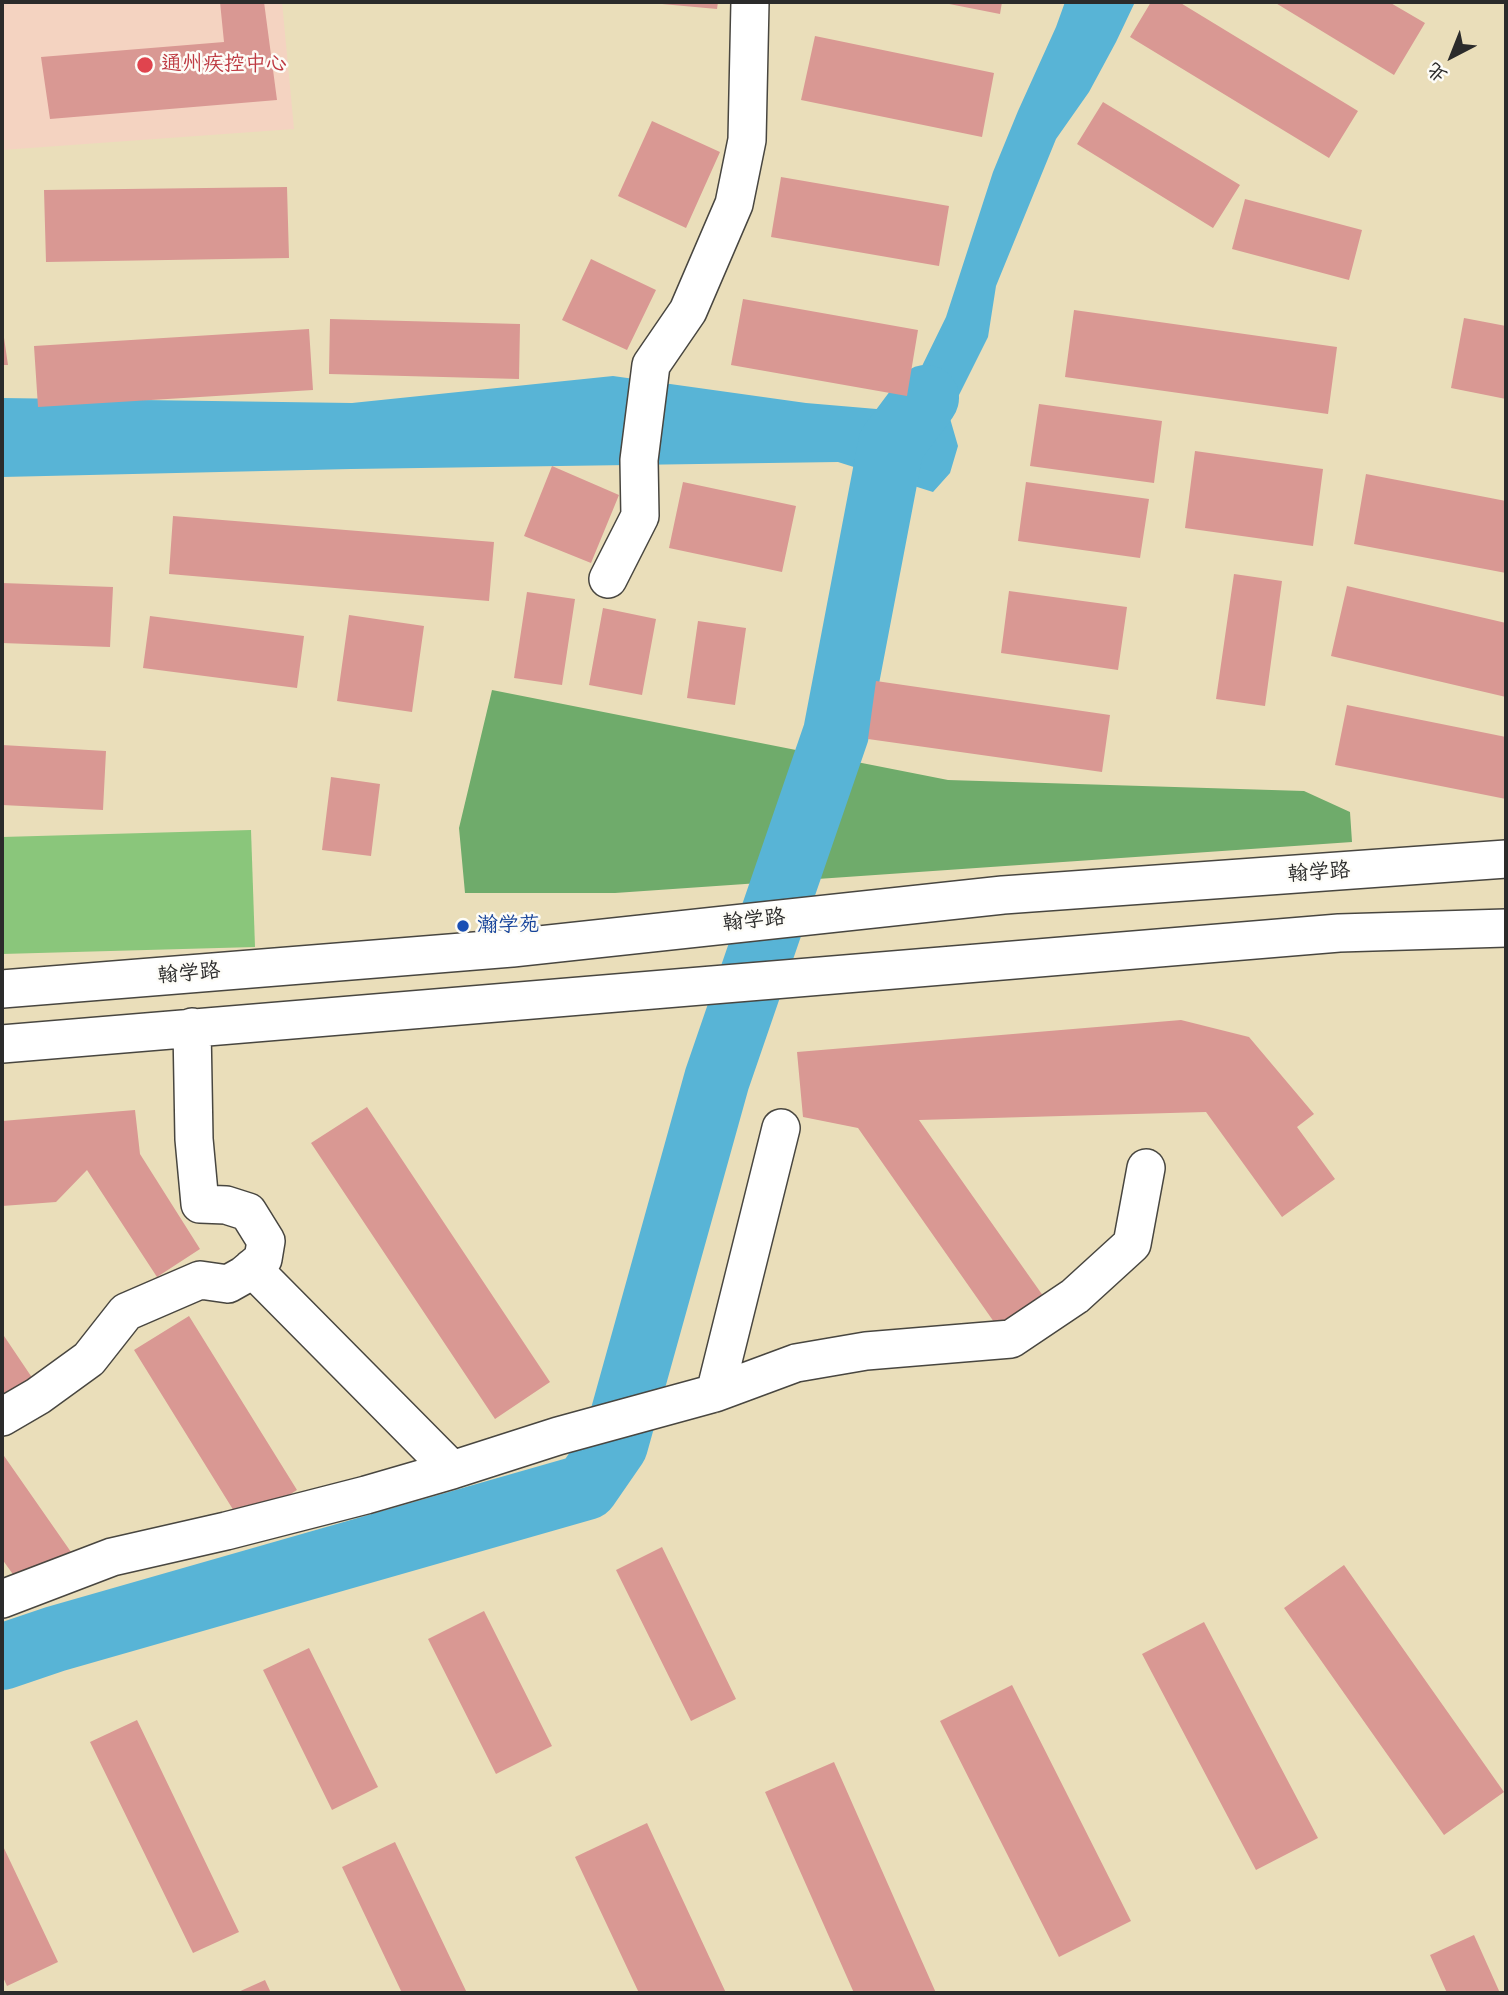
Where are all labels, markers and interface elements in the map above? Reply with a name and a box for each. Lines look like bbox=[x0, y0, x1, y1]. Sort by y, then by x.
north arrow bbox=[1417, 21, 1487, 91]
place label: 通州疾控中心 bbox=[161, 52, 287, 78]
marker: 通州疾控中心 bbox=[135, 55, 155, 75]
text: 北 bbox=[1423, 57, 1452, 87]
street label: 翰学路 bbox=[1287, 858, 1351, 888]
street label: 翰学路 bbox=[721, 905, 787, 937]
place label: 瀚学苑 bbox=[477, 913, 540, 939]
marker: 瀚学苑 bbox=[455, 918, 471, 934]
street label: 翰学路 bbox=[157, 959, 221, 989]

